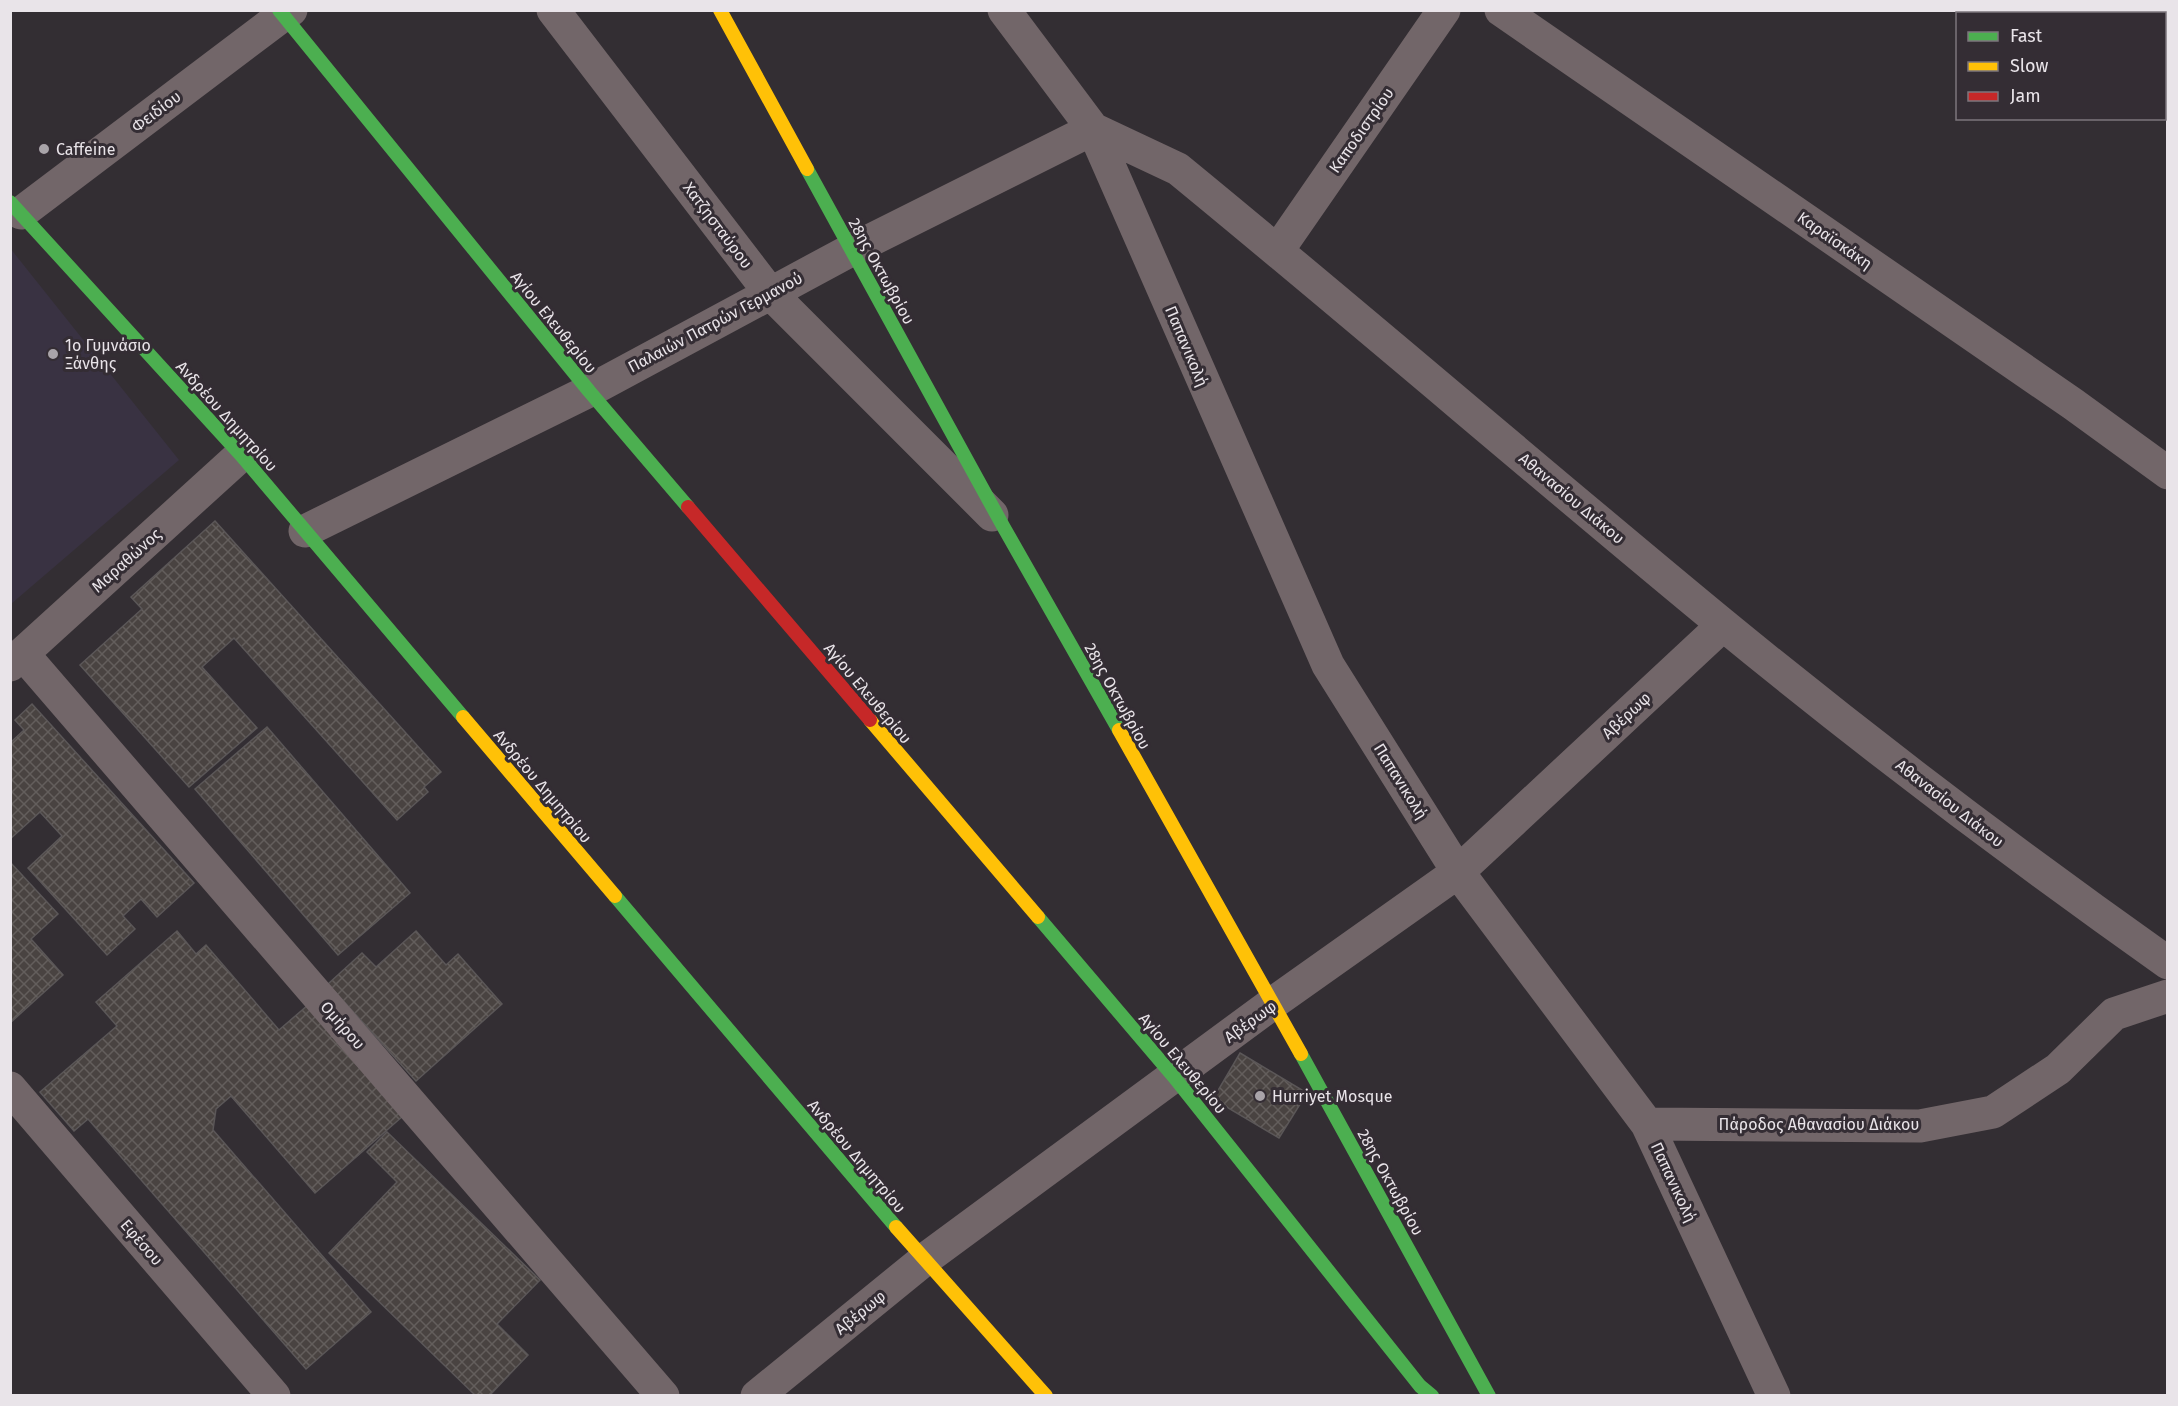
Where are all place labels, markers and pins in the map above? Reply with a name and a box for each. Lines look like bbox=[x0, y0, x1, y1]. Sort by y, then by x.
place label: Caffeine bbox=[56, 140, 115, 159]
marker: Caffeine bbox=[37, 142, 51, 156]
place label: 1ο Γυμνάσιο Ξάνθης bbox=[65, 336, 151, 373]
marker: 1ο Γυμνάσιο Ξάνθης bbox=[46, 347, 60, 361]
place label: Hurriyet Mosque bbox=[1272, 1087, 1392, 1106]
marker: Hurriyet Mosque bbox=[1253, 1089, 1267, 1103]

